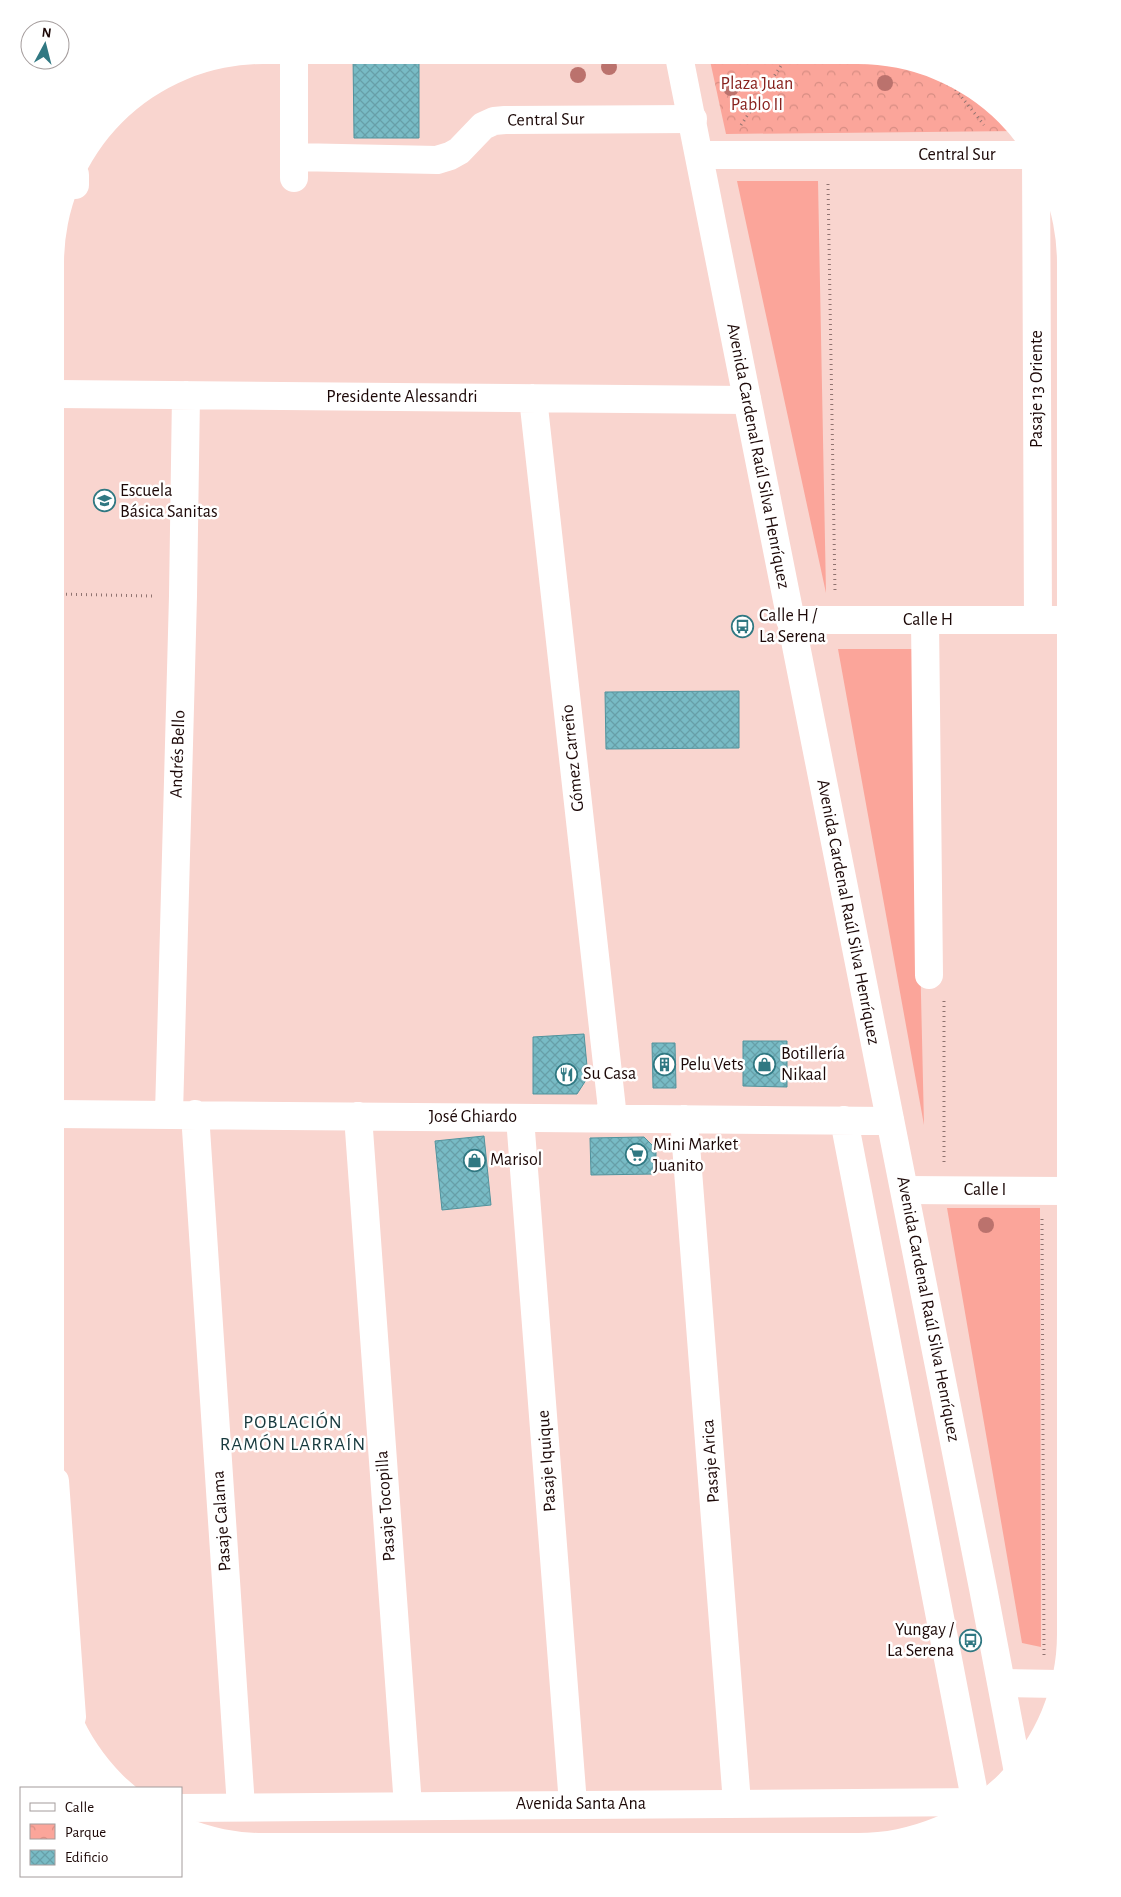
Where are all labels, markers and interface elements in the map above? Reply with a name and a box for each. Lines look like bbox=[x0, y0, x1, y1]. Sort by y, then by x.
north arrow bbox=[20, 20, 70, 70]
text: N bbox=[41, 26, 52, 41]
park label: Plaza Juan Pablo II bbox=[721, 75, 793, 114]
street label: Central Sur bbox=[507, 110, 585, 130]
street label: Central Sur bbox=[918, 146, 996, 164]
street label: Avenida Cardenal Raúl Silva Henríquez bbox=[723, 322, 793, 590]
street label: Pasaje 13 Oriente bbox=[1028, 330, 1046, 448]
street label: Presidente Alessandri bbox=[326, 388, 478, 406]
place label: Escuela Básica Sanitas bbox=[120, 482, 218, 521]
school or university icon: Escuela Básica Sanitas bbox=[92, 489, 116, 513]
place label: Calle H / La Serena bbox=[759, 607, 826, 646]
street label: Calle H bbox=[903, 611, 953, 629]
bus stop icon: Calle H / La Serena bbox=[731, 614, 755, 638]
street label: Gómez Carreño bbox=[558, 703, 588, 813]
street label: Andrés Bello bbox=[167, 710, 189, 798]
street label: Avenida Cardenal Raúl Silva Henríquez bbox=[813, 778, 883, 1046]
place label: Botillería Nikaal bbox=[781, 1045, 845, 1084]
shop icon: Botillería Nikaal bbox=[753, 1052, 777, 1076]
building icon: Pelu Vets bbox=[652, 1053, 676, 1077]
place label: Pelu Vets bbox=[680, 1056, 744, 1074]
restaurant icon: Su Casa bbox=[555, 1062, 579, 1086]
place label: Su Casa bbox=[583, 1065, 636, 1083]
street label: José Ghiardo bbox=[429, 1108, 517, 1126]
place label: Mini Market Juanito bbox=[653, 1136, 738, 1175]
supermarket icon: Mini Market Juanito bbox=[625, 1143, 649, 1167]
shop icon: Marisol bbox=[462, 1148, 486, 1172]
place label: Marisol bbox=[490, 1151, 542, 1169]
street label: Avenida Cardenal Raúl Silva Henríquez bbox=[893, 1175, 963, 1443]
street label: Calle I bbox=[964, 1181, 1006, 1199]
street label: Pasaje Iquique bbox=[534, 1409, 560, 1513]
district label: POBLACIÓN RAMÓN LARRAÍN bbox=[220, 1411, 366, 1454]
street label: Pasaje Arica bbox=[699, 1419, 723, 1503]
street label: Pasaje Tocopilla bbox=[373, 1450, 399, 1562]
street label: Pasaje Calama bbox=[209, 1470, 235, 1572]
place label: Yungay / La Serena bbox=[887, 1621, 955, 1660]
bus stop icon: Yungay / La Serena bbox=[958, 1628, 982, 1652]
legend bbox=[20, 1787, 182, 1877]
street label: Avenida Santa Ana bbox=[516, 1795, 646, 1813]
text: Calle bbox=[65, 1800, 94, 1815]
text: Parque bbox=[65, 1825, 106, 1840]
text: Edificio bbox=[65, 1850, 108, 1865]

